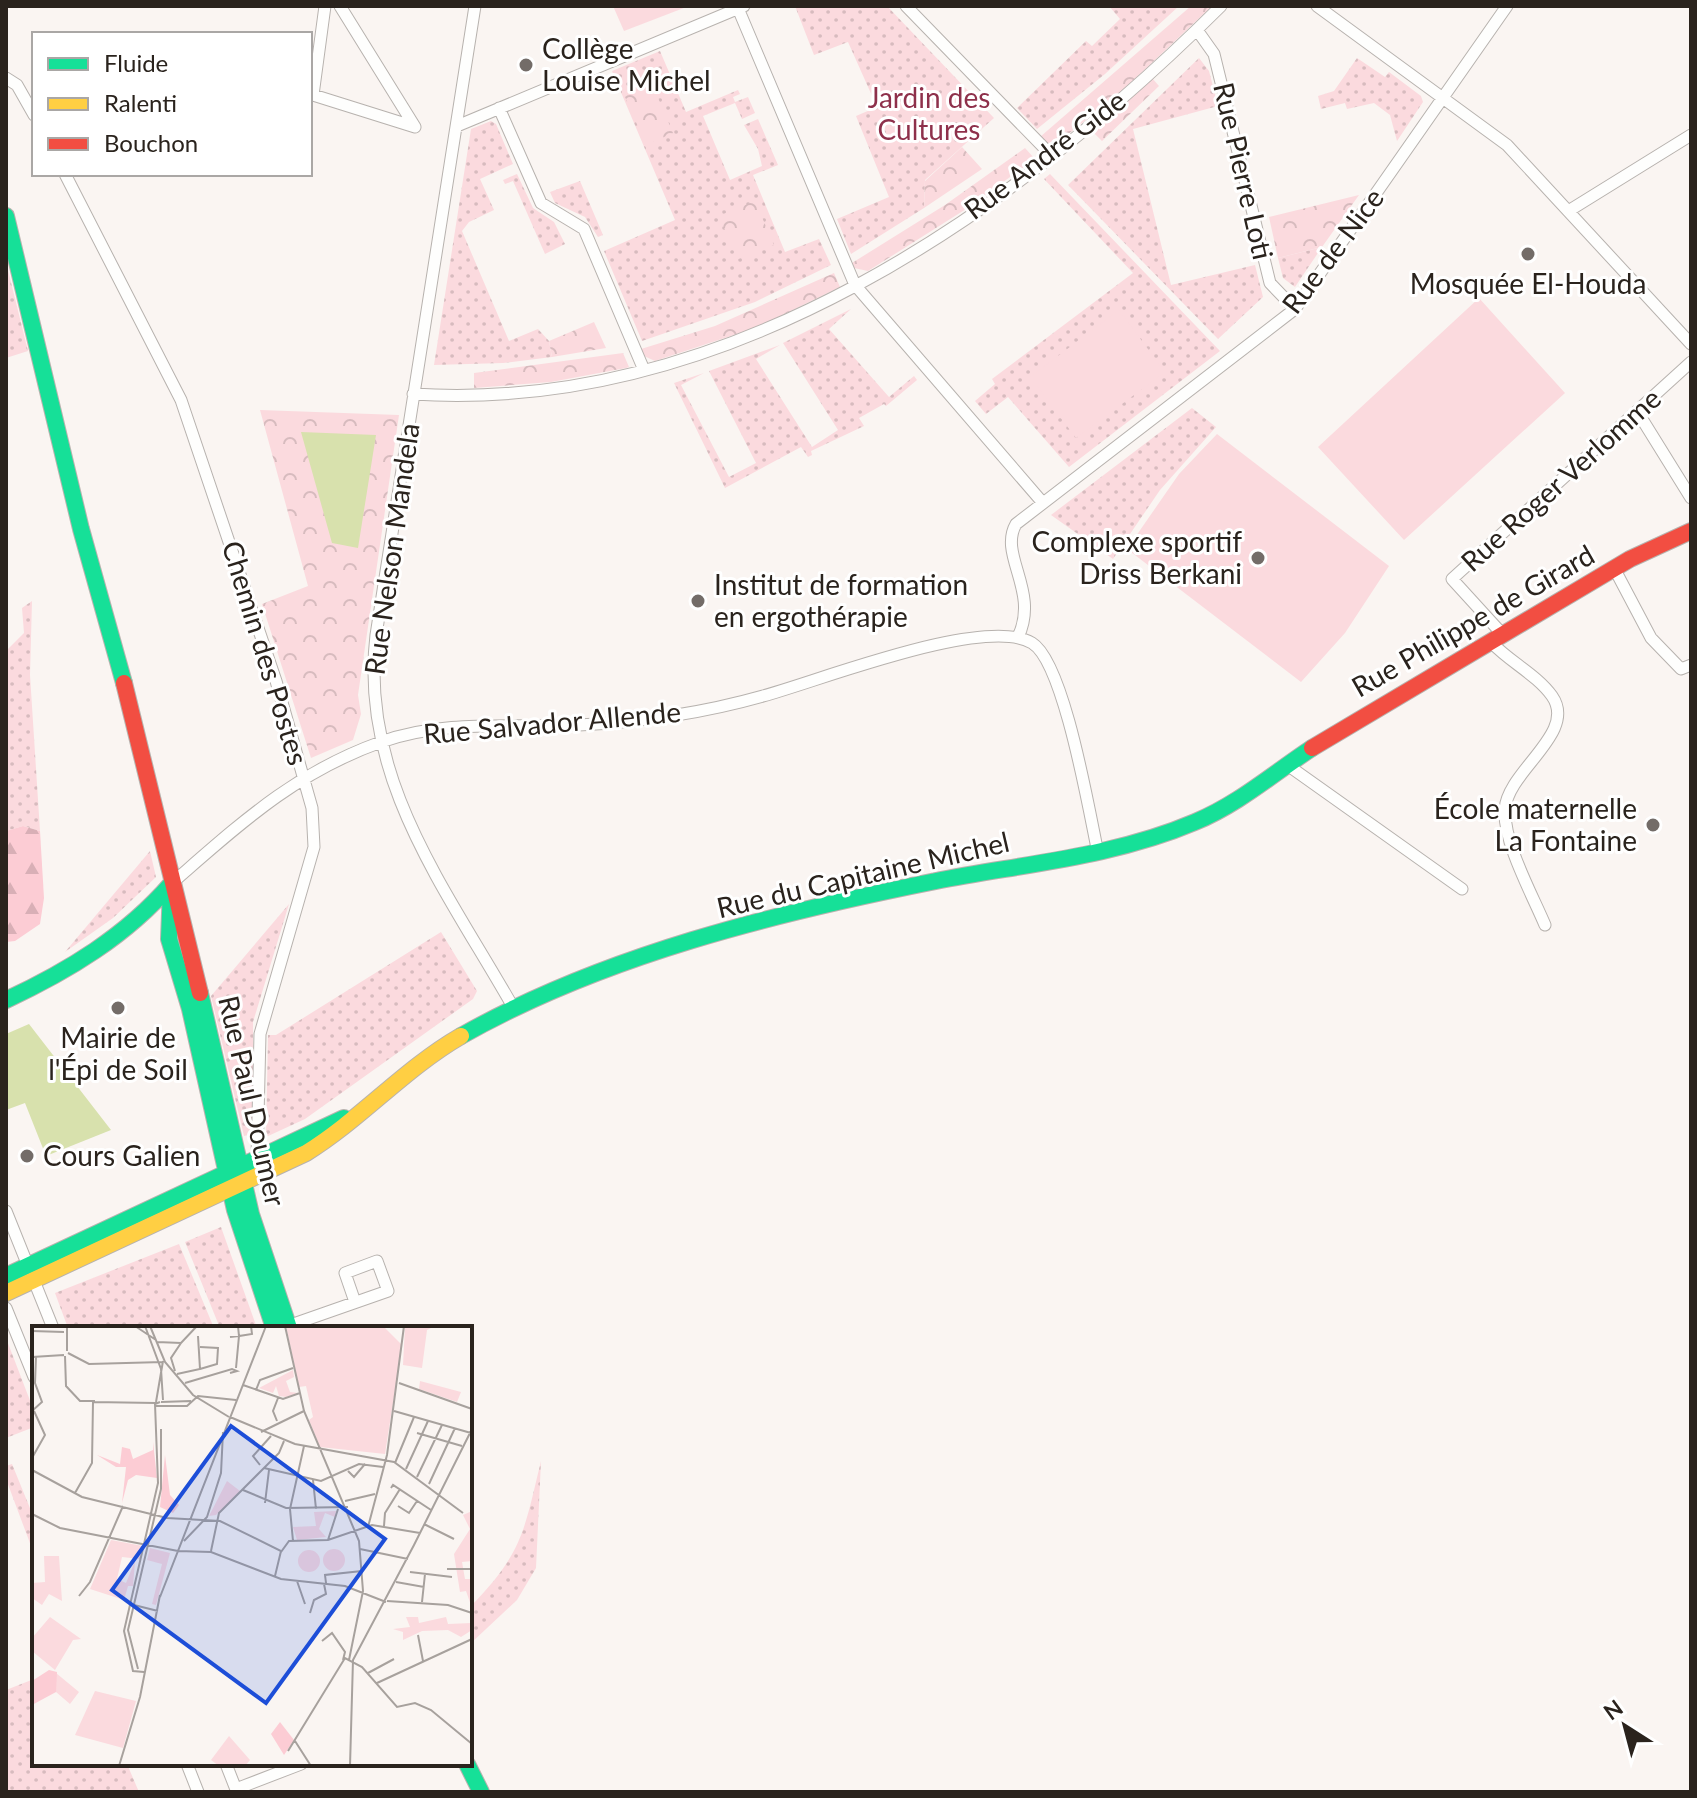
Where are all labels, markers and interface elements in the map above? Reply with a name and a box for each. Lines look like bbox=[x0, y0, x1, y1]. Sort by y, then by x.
place label: Collège Louise Michel bbox=[542, 31, 711, 97]
legend bbox=[32, 32, 312, 176]
text: Fluide bbox=[104, 48, 168, 77]
marker: Collège Louise Michel bbox=[517, 56, 535, 74]
street label: Rue Pierre Loti bbox=[1207, 79, 1281, 263]
park label: Jardin des Cultures bbox=[868, 80, 990, 146]
street label: Rue André Gide bbox=[957, 83, 1132, 226]
text: Ralenti bbox=[104, 88, 177, 117]
text: Bouchon bbox=[104, 128, 198, 157]
street label: Rue de Nice bbox=[1274, 181, 1390, 320]
marker: Mosquée El-Houda bbox=[1519, 245, 1537, 263]
place label: Mosquée El-Houda bbox=[1410, 266, 1646, 300]
street label: Rue Roger Verlomme bbox=[1453, 381, 1667, 578]
street label: Rue Nelson Mandela bbox=[357, 421, 426, 677]
place label: Complexe sportif Driss Berkani bbox=[1032, 524, 1242, 590]
street label: Chemin des Postes bbox=[216, 537, 316, 769]
street label: Rue Philippe de Girard bbox=[1345, 537, 1600, 703]
marker: Complexe sportif Driss Berkani bbox=[1249, 549, 1267, 567]
place label: Institut de formation en ergothérapie bbox=[714, 567, 968, 633]
marker: Institut de formation en ergothérapie bbox=[689, 592, 707, 610]
street label: Rue Salvador Allende bbox=[422, 694, 682, 750]
place label: École maternelle La Fontaine bbox=[1434, 791, 1637, 857]
marker: École maternelle La Fontaine bbox=[1644, 816, 1662, 834]
street label: Rue du Capitaine Michel bbox=[713, 824, 1012, 924]
street label: Rue Paul Doumer bbox=[212, 992, 294, 1209]
marker: Mairie de l'Épi de Soil bbox=[109, 999, 127, 1017]
place label: Mairie de l'Épi de Soil bbox=[48, 1020, 188, 1086]
place label: Cours Galien bbox=[43, 1138, 200, 1172]
marker: Cours Galien bbox=[18, 1147, 36, 1165]
inset map bbox=[32, 1326, 472, 1766]
north arrow bbox=[1585, 1686, 1665, 1766]
text: N bbox=[1598, 1694, 1628, 1725]

